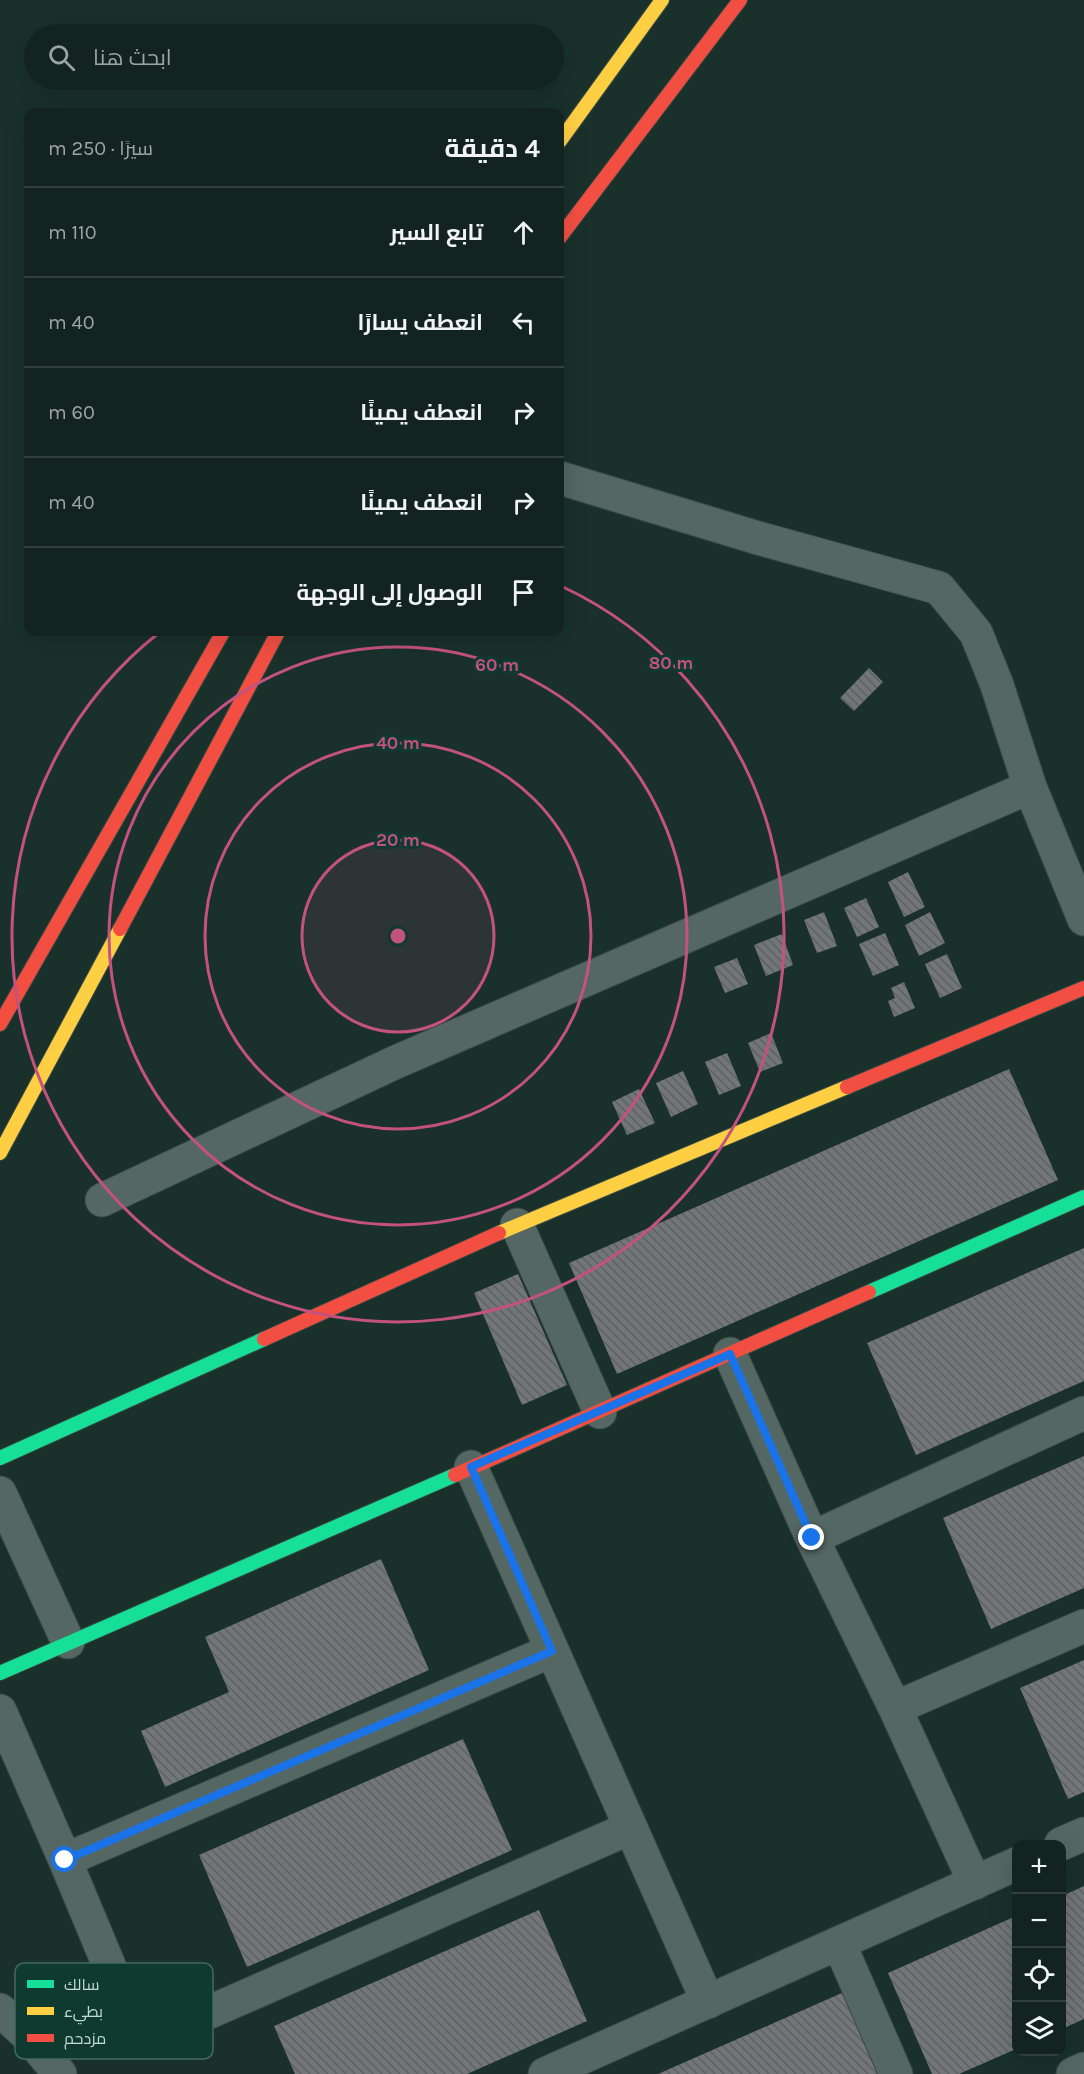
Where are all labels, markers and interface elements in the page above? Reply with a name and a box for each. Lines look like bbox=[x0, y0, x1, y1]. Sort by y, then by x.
search box bbox=[24, 24, 564, 90]
icon: search bbox=[45, 41, 78, 74]
text: ابحث هنا bbox=[93, 45, 172, 71]
text: 4 دقيقة bbox=[444, 133, 540, 164]
text: سيرًا · 250 m bbox=[48, 137, 153, 160]
icon: ahead bbox=[507, 216, 540, 249]
text: تابع السير bbox=[390, 220, 483, 246]
text: 110 m bbox=[48, 221, 97, 244]
icon: left bbox=[507, 306, 540, 339]
text: انعطف يسارًا bbox=[357, 310, 483, 336]
text: 40 m bbox=[48, 311, 95, 334]
icon: right bbox=[507, 396, 540, 429]
text: انعطف يمينًا bbox=[360, 400, 483, 426]
text: 60 m bbox=[48, 401, 95, 424]
icon: right bbox=[507, 486, 540, 519]
text: انعطف يمينًا bbox=[360, 490, 483, 516]
text: 40 m bbox=[48, 491, 95, 514]
icon: arrive bbox=[507, 576, 540, 609]
text: الوصول إلى الوجهة bbox=[297, 580, 483, 606]
text: 80 m bbox=[649, 652, 693, 674]
text: 60 m bbox=[475, 654, 519, 676]
text: 40 m bbox=[376, 732, 420, 754]
text: 20 m bbox=[376, 829, 420, 851]
centre of rings bbox=[388, 926, 408, 946]
route end bbox=[798, 1524, 824, 1550]
map controls bbox=[1012, 1840, 1066, 2056]
button: + bbox=[1012, 1840, 1066, 1894]
route start bbox=[51, 1846, 77, 1872]
button: − bbox=[1012, 1894, 1066, 1948]
button: locate bbox=[1012, 1948, 1066, 2002]
legend bbox=[15, 1963, 213, 2059]
text: سالك bbox=[64, 1975, 99, 1994]
text: بطيء bbox=[64, 2002, 103, 2025]
button: layers bbox=[1012, 2002, 1066, 2056]
text: مزدحم bbox=[64, 2029, 106, 2050]

